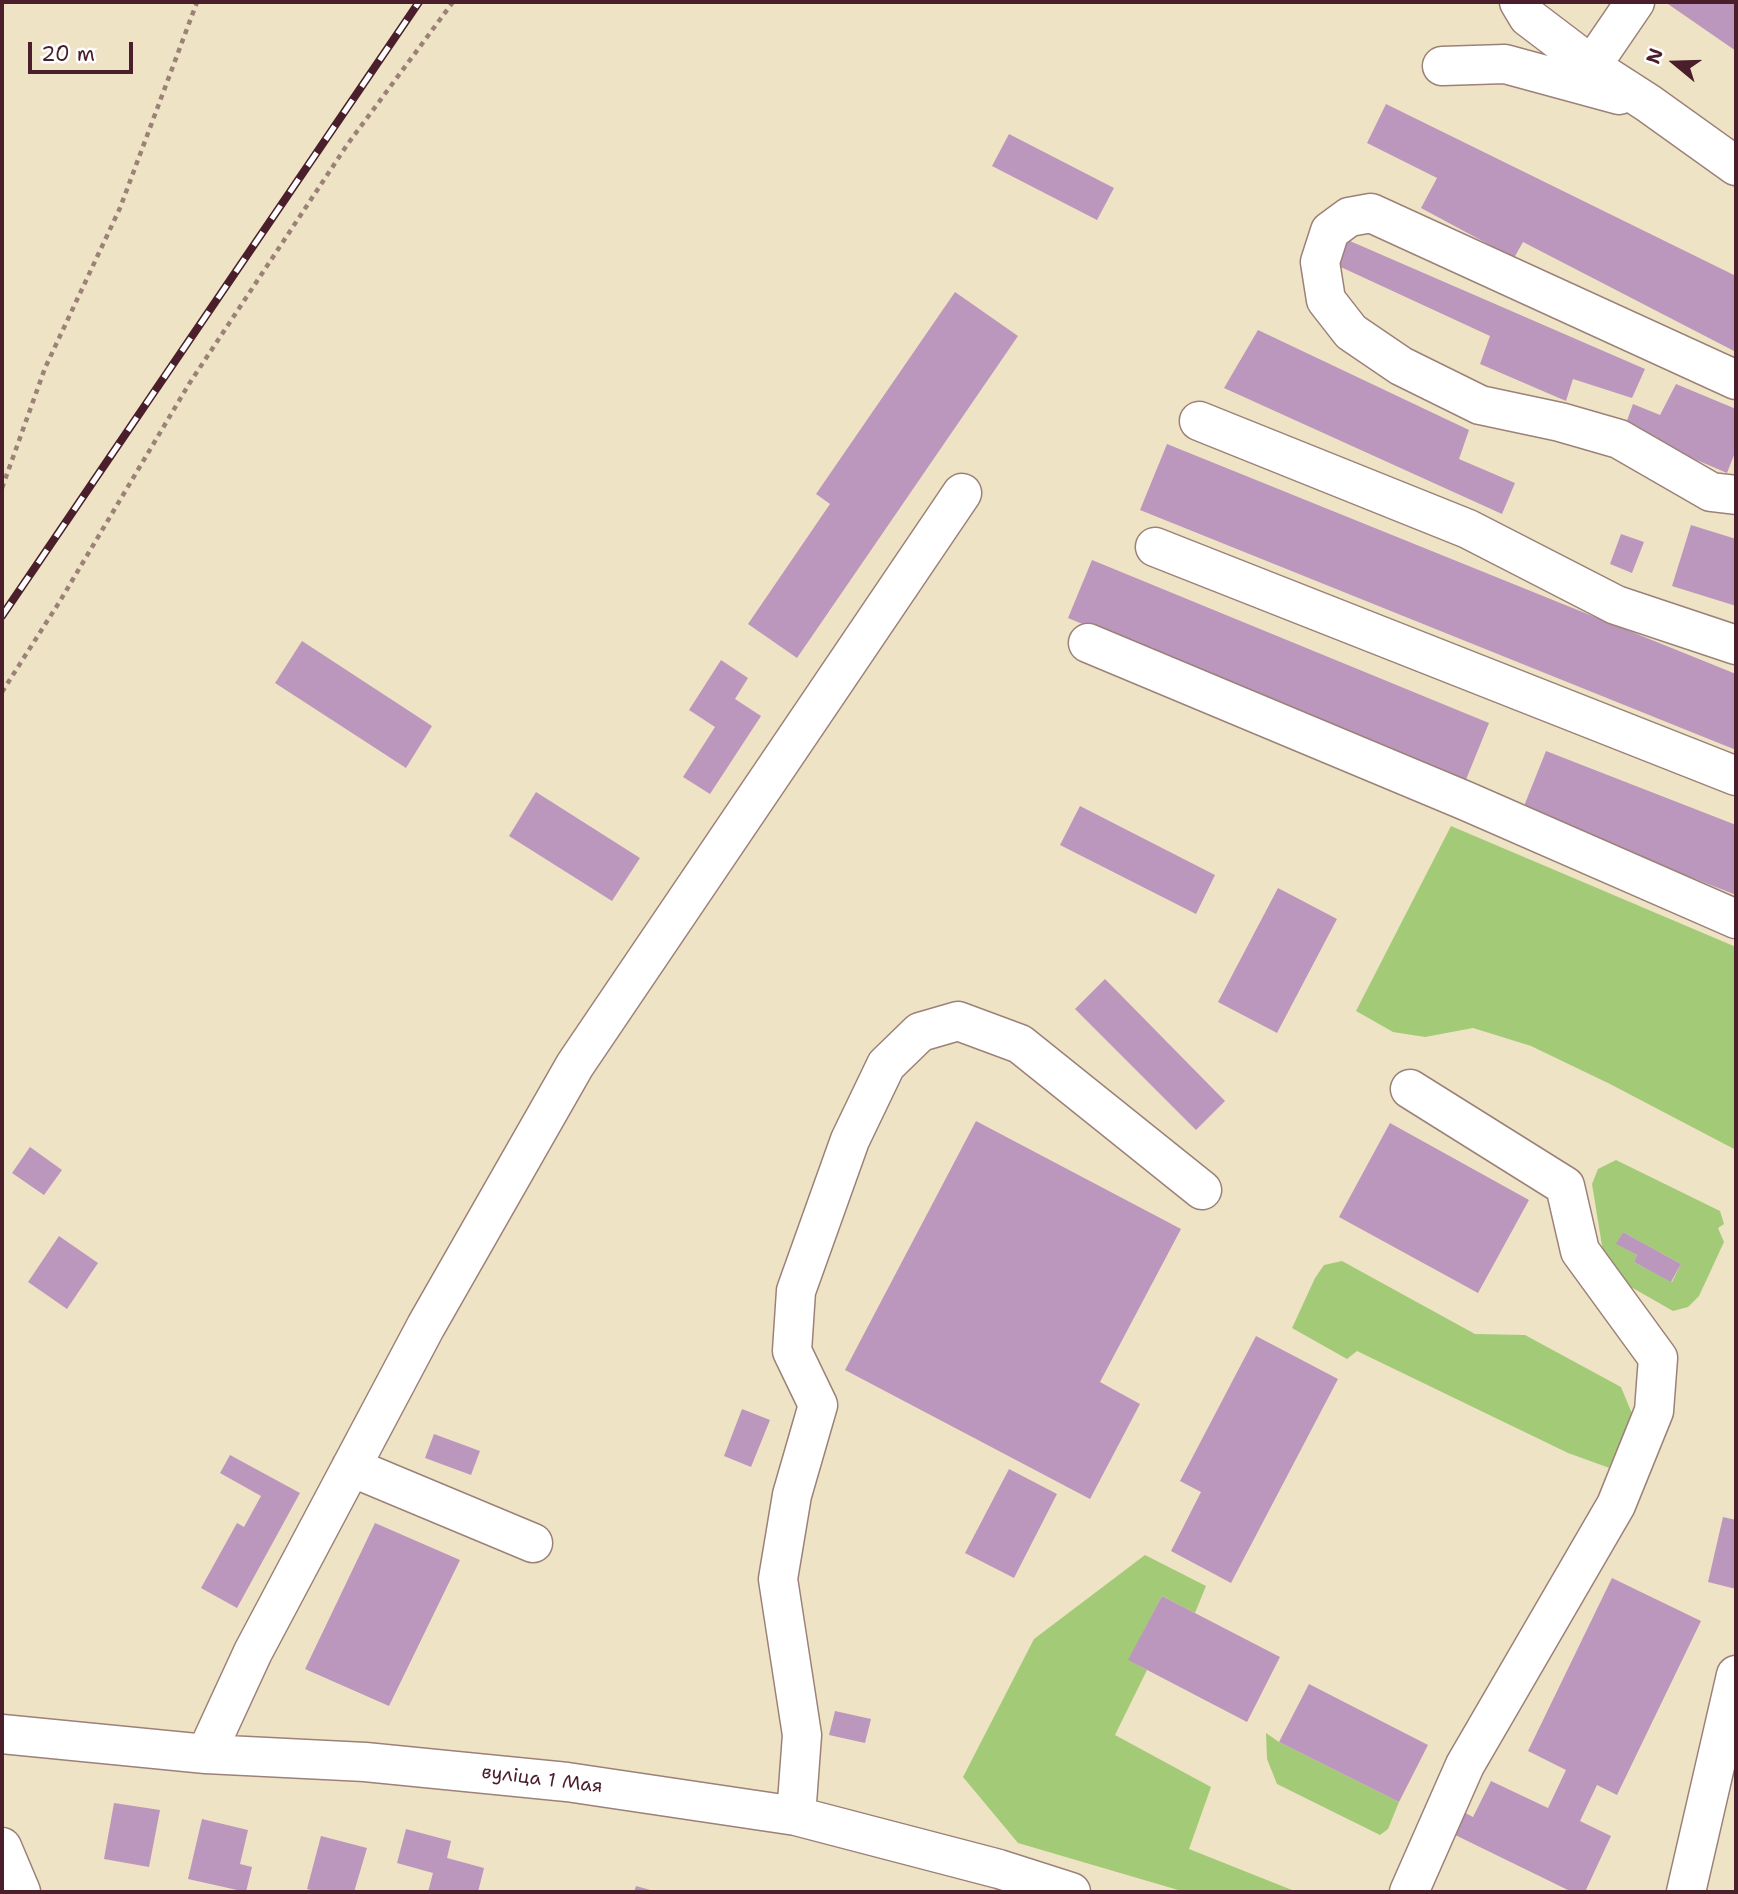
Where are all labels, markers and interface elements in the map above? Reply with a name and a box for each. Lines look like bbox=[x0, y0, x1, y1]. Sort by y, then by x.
scale bar bbox=[32, 28, 136, 72]
north arrow bbox=[1640, 28, 1710, 98]
text: 20 m bbox=[41, 40, 95, 68]
text: N bbox=[1640, 45, 1669, 67]
street label: вуліца 1 Мая bbox=[480, 1761, 604, 1799]

